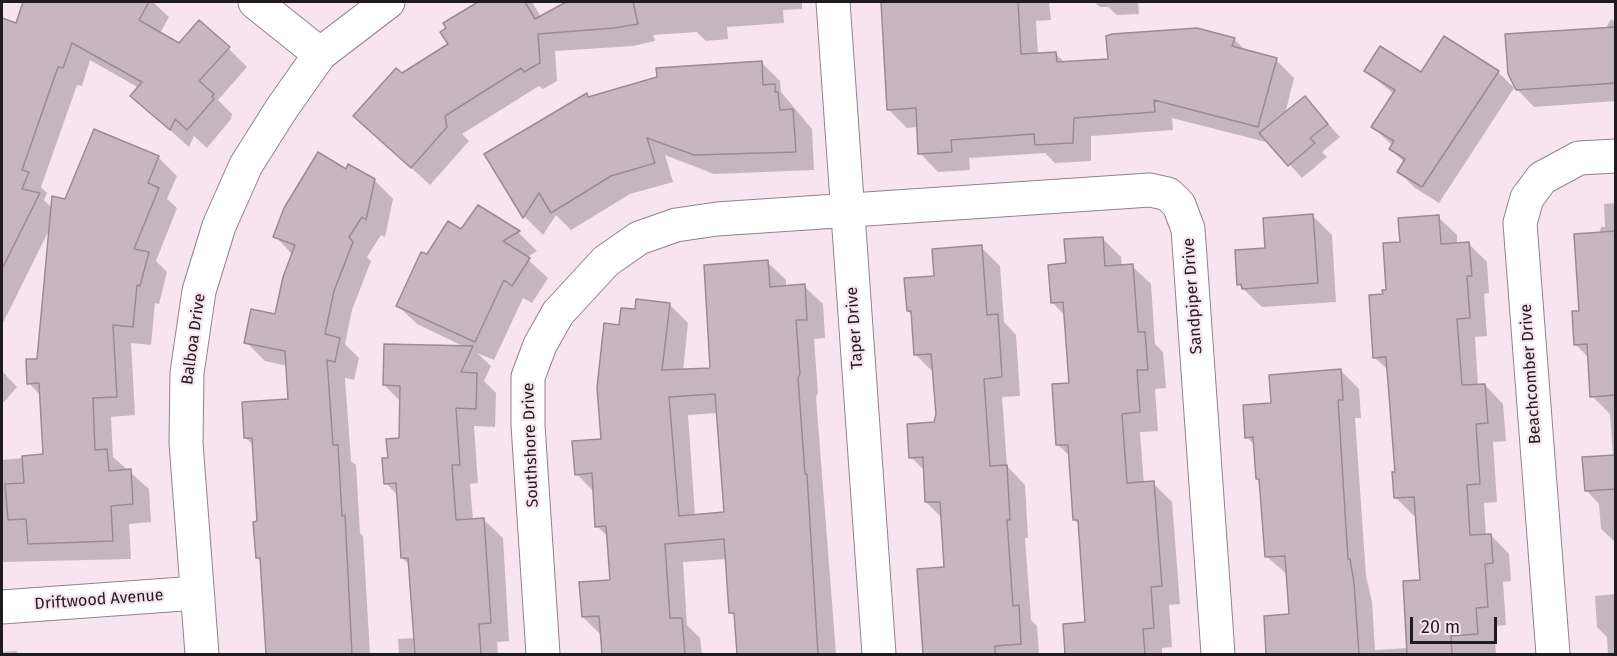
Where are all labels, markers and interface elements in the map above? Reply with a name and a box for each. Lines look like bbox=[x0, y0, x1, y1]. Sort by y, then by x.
street label: Sandpiper Drive bbox=[1179, 237, 1207, 355]
street label: Taper Drive bbox=[843, 286, 867, 370]
street label: Balboa Drive bbox=[178, 292, 210, 386]
street label: Beachcomber Drive bbox=[1517, 303, 1545, 445]
street label: Southshore Drive bbox=[519, 382, 543, 508]
street label: Driftwood Avenue bbox=[34, 586, 164, 614]
scale bar bbox=[1413, 605, 1500, 643]
text: 20 m bbox=[1421, 616, 1460, 638]

